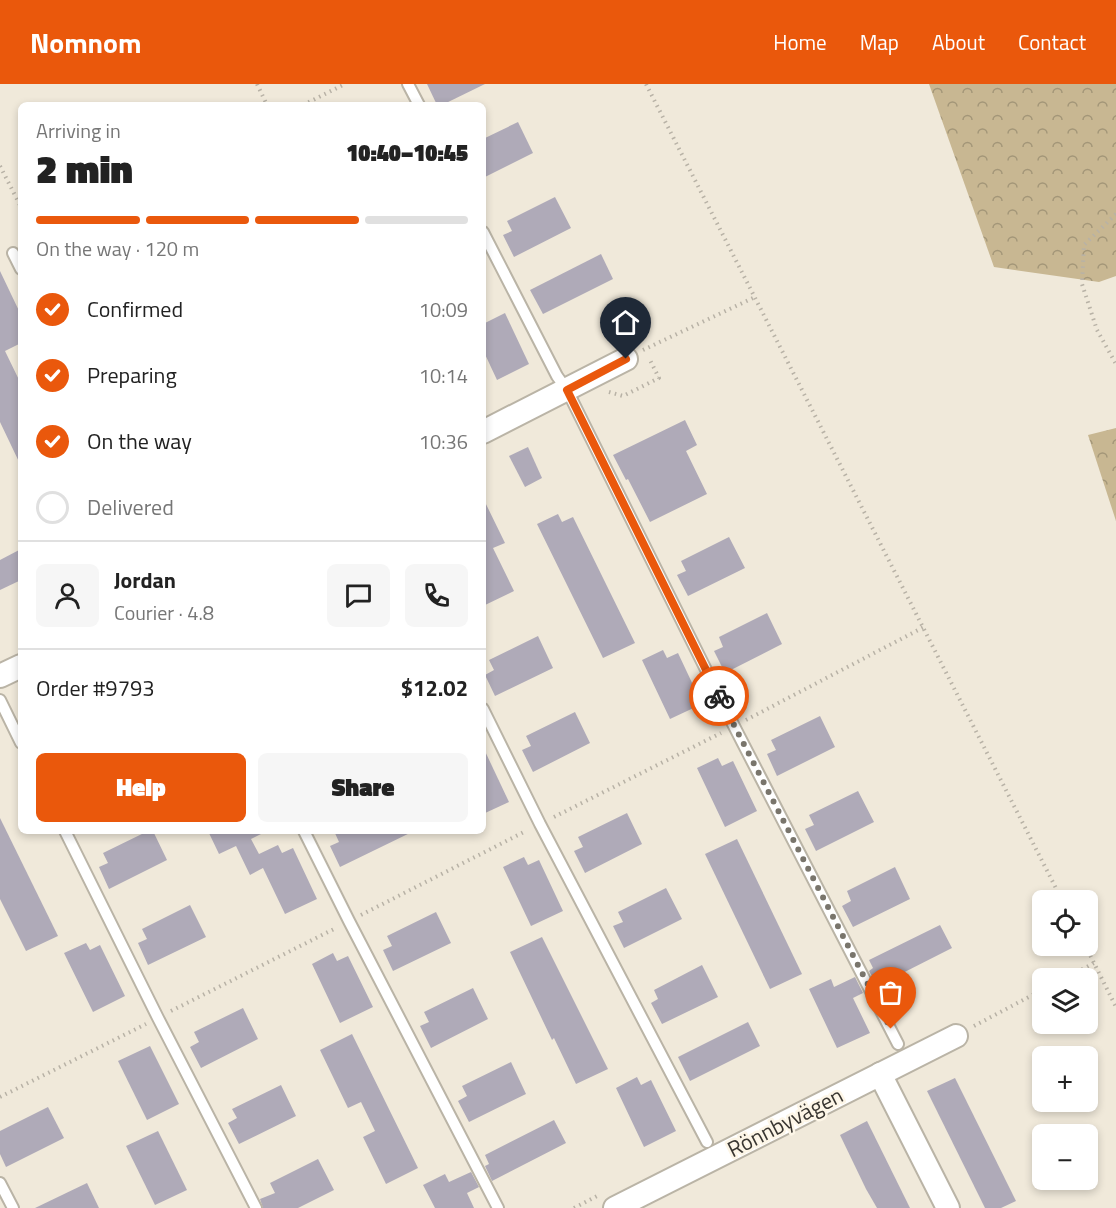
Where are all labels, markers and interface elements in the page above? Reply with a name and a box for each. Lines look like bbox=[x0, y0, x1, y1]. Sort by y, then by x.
text: Nomnom bbox=[30, 21, 142, 64]
text: Home bbox=[773, 26, 827, 58]
text: Map bbox=[860, 26, 899, 58]
text: About bbox=[932, 26, 985, 58]
text: Contact bbox=[1018, 26, 1086, 58]
text: Arriving in bbox=[36, 115, 121, 146]
text: 10:40–10:45 bbox=[346, 136, 468, 170]
text: 2 min bbox=[36, 139, 133, 198]
text: On the way · 120 m bbox=[36, 233, 199, 264]
text: Confirmed bbox=[87, 292, 183, 326]
icon: check bbox=[36, 293, 69, 326]
text: 10:09 bbox=[419, 294, 468, 325]
pin bbox=[600, 297, 651, 359]
icon: home bbox=[609, 306, 642, 339]
text: Preparing bbox=[87, 358, 177, 392]
icon: check bbox=[36, 359, 69, 392]
text: 10:14 bbox=[419, 360, 468, 391]
text: On the way bbox=[87, 424, 192, 458]
icon: check bbox=[36, 425, 69, 458]
text: 10:36 bbox=[419, 426, 468, 457]
text: Delivered bbox=[87, 490, 174, 524]
text: Jordan bbox=[114, 563, 176, 597]
button: person bbox=[36, 564, 99, 627]
button: chat bbox=[327, 564, 390, 627]
button: phone bbox=[405, 564, 468, 627]
text: Courier · 4.8 bbox=[114, 597, 214, 628]
courier bbox=[689, 666, 749, 726]
text: Order #9793 bbox=[36, 671, 155, 705]
text: $12.02 bbox=[401, 671, 468, 705]
icon: bike bbox=[703, 680, 736, 713]
button: Help bbox=[36, 753, 246, 822]
button: Share bbox=[258, 753, 468, 822]
map controls bbox=[1032, 890, 1098, 1190]
button: locate bbox=[1032, 890, 1098, 956]
pin bbox=[865, 967, 916, 1029]
button: layers bbox=[1032, 968, 1098, 1034]
icon: bag bbox=[874, 976, 907, 1009]
button: + bbox=[1032, 1046, 1098, 1112]
street label: Rönnbyvägen bbox=[721, 1078, 849, 1166]
button: − bbox=[1032, 1124, 1098, 1190]

